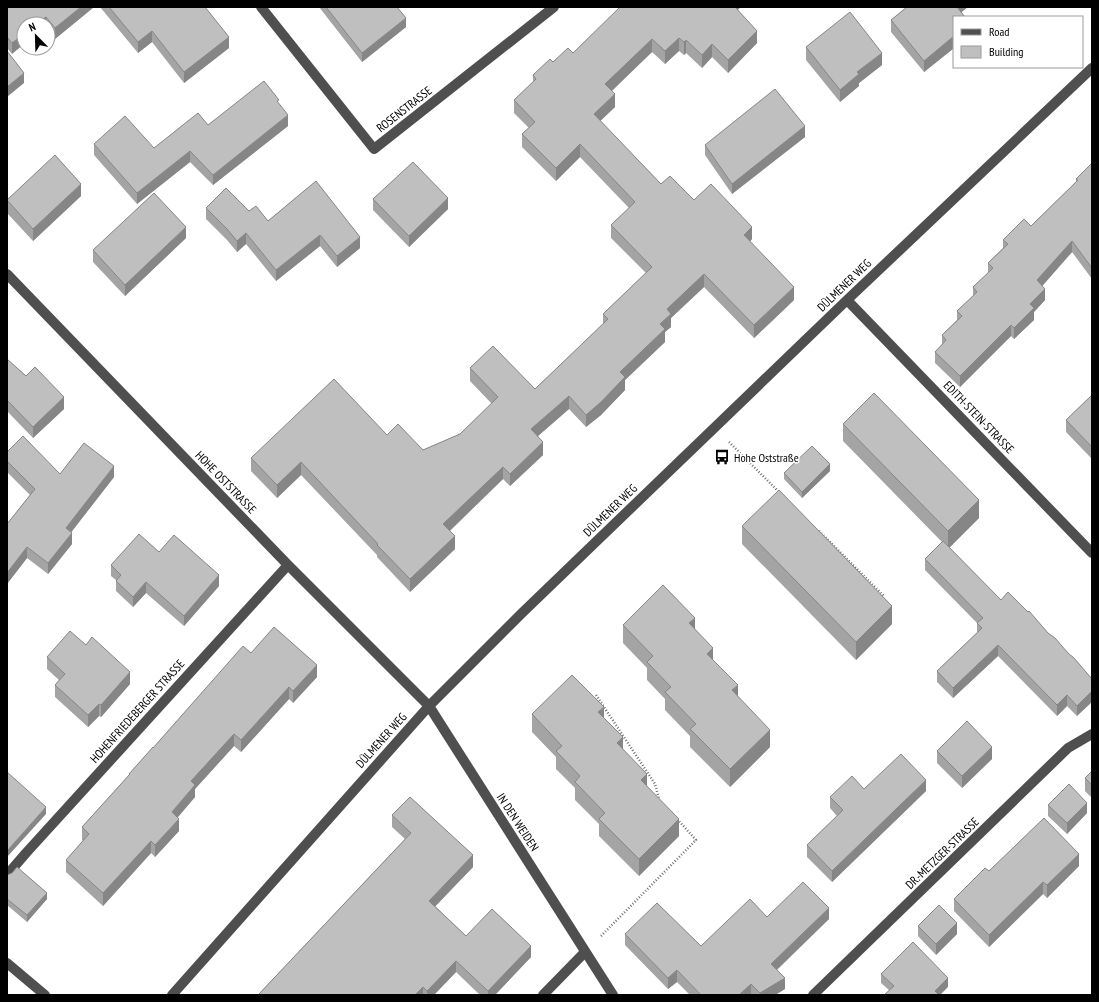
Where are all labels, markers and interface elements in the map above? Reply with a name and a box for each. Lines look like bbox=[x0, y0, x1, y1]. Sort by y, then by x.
north arrow bbox=[16, 16, 56, 56]
legend bbox=[953, 16, 1083, 68]
text: N bbox=[27, 19, 38, 34]
text: Road bbox=[989, 24, 1009, 39]
text: Building bbox=[989, 44, 1024, 59]
street label: ROSENSTRASSE bbox=[373, 83, 435, 135]
street label: DÜLMENER WEG bbox=[814, 256, 874, 314]
street label: EDITH-STEIN-STRASSE bbox=[941, 378, 1017, 456]
street label: HOHE OSTSTRASSE bbox=[192, 448, 260, 516]
bus stop icon: Hohe Oststraße bbox=[713, 448, 731, 466]
place label: Hohe Oststraße bbox=[734, 450, 799, 465]
street label: DÜLMENER WEG bbox=[580, 481, 640, 539]
street label: HOHENFRIEDEBERGER STRASSE bbox=[87, 656, 187, 766]
street label: DÜLMENER WEG bbox=[352, 709, 410, 771]
street label: IN DEN WEIDEN bbox=[494, 790, 542, 854]
street label: DR.-METZGER-STRASSE bbox=[902, 814, 982, 892]

